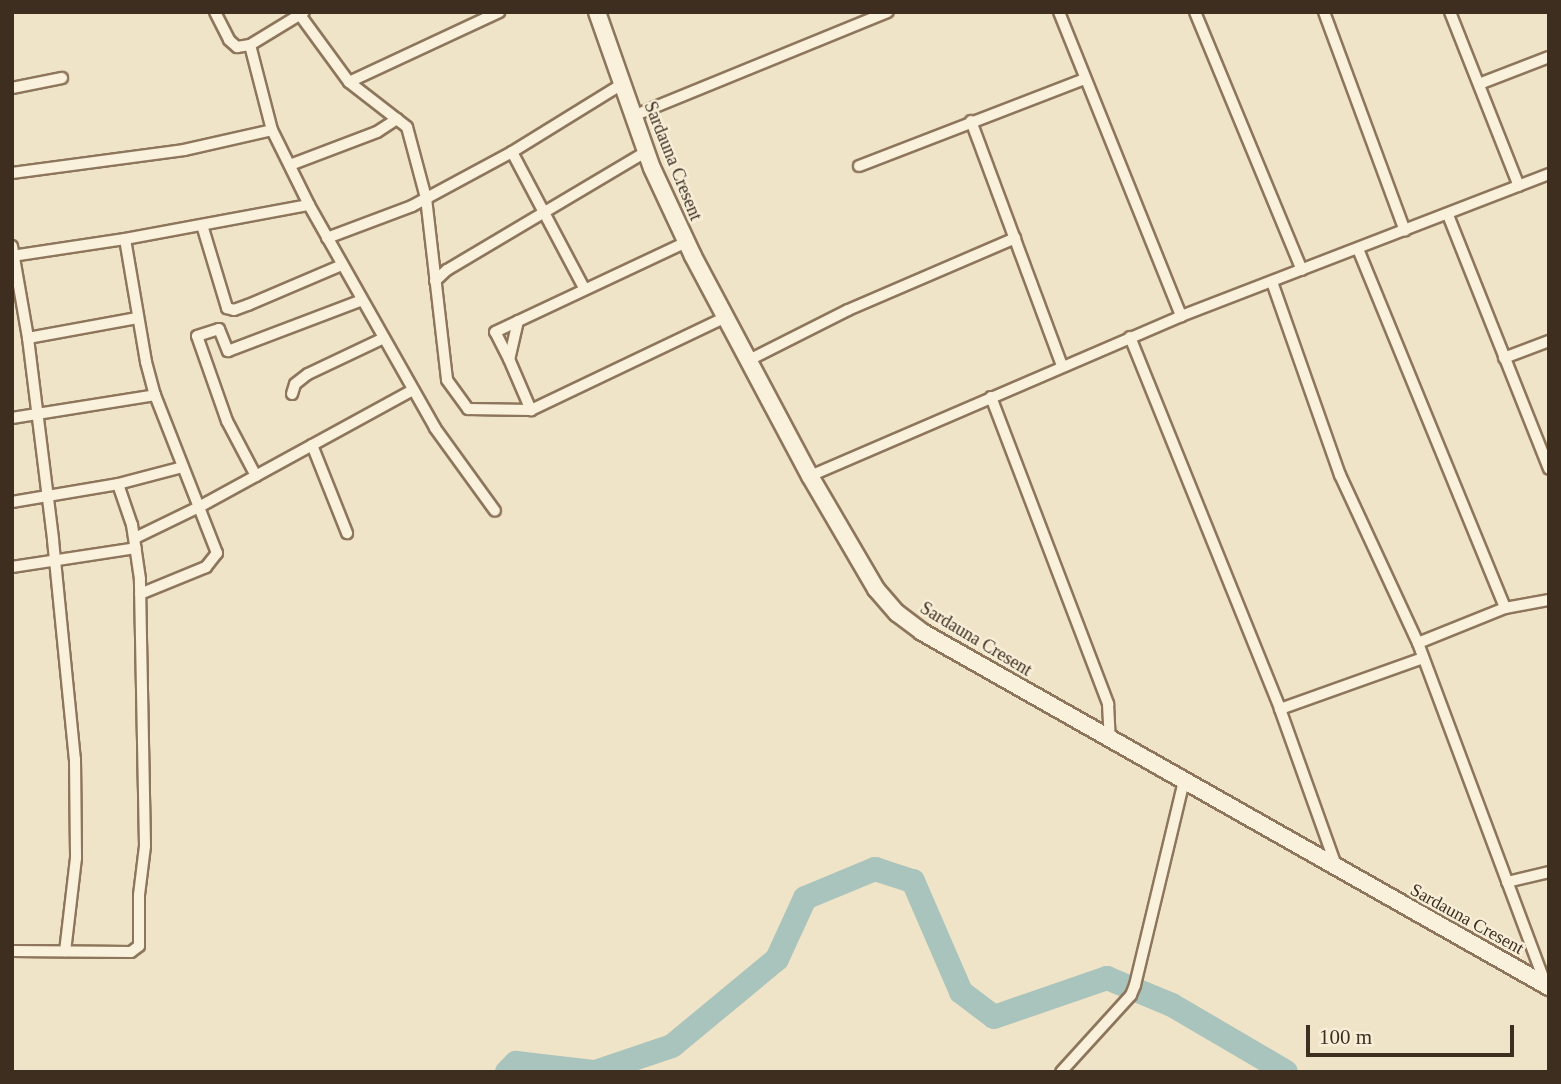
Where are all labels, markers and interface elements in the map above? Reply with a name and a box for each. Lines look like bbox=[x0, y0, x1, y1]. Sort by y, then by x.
street label: Sardauna Cresent bbox=[639, 98, 707, 224]
street label: Sardauna Cresent bbox=[916, 597, 1036, 681]
street label: Sardauna Cresent bbox=[1406, 879, 1528, 959]
scale bar bbox=[1309, 1010, 1517, 1054]
text: 100 m bbox=[1319, 1025, 1372, 1049]

